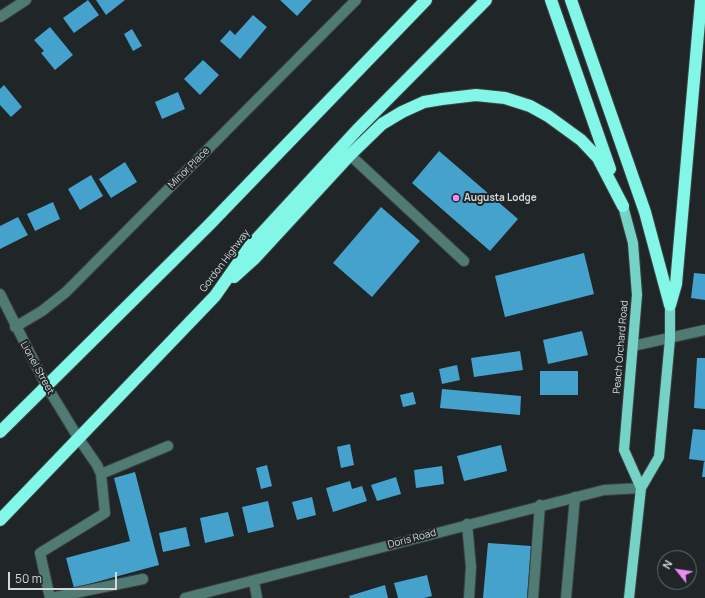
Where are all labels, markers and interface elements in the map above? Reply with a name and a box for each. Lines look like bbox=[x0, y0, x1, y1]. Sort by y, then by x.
street label: Minor Place bbox=[166, 145, 212, 191]
place label: Augusta Lodge bbox=[464, 192, 537, 204]
marker: Augusta Lodge bbox=[451, 193, 461, 203]
street label: Gordon Highway bbox=[198, 227, 252, 295]
street label: Peach Orchard Road bbox=[611, 300, 631, 394]
street label: Lionel Street bbox=[17, 339, 57, 397]
street label: Doris Road bbox=[387, 527, 437, 551]
north arrow bbox=[657, 550, 697, 590]
text: N bbox=[659, 557, 676, 571]
scale bar bbox=[10, 564, 119, 590]
text: 50 m bbox=[15, 570, 42, 587]

